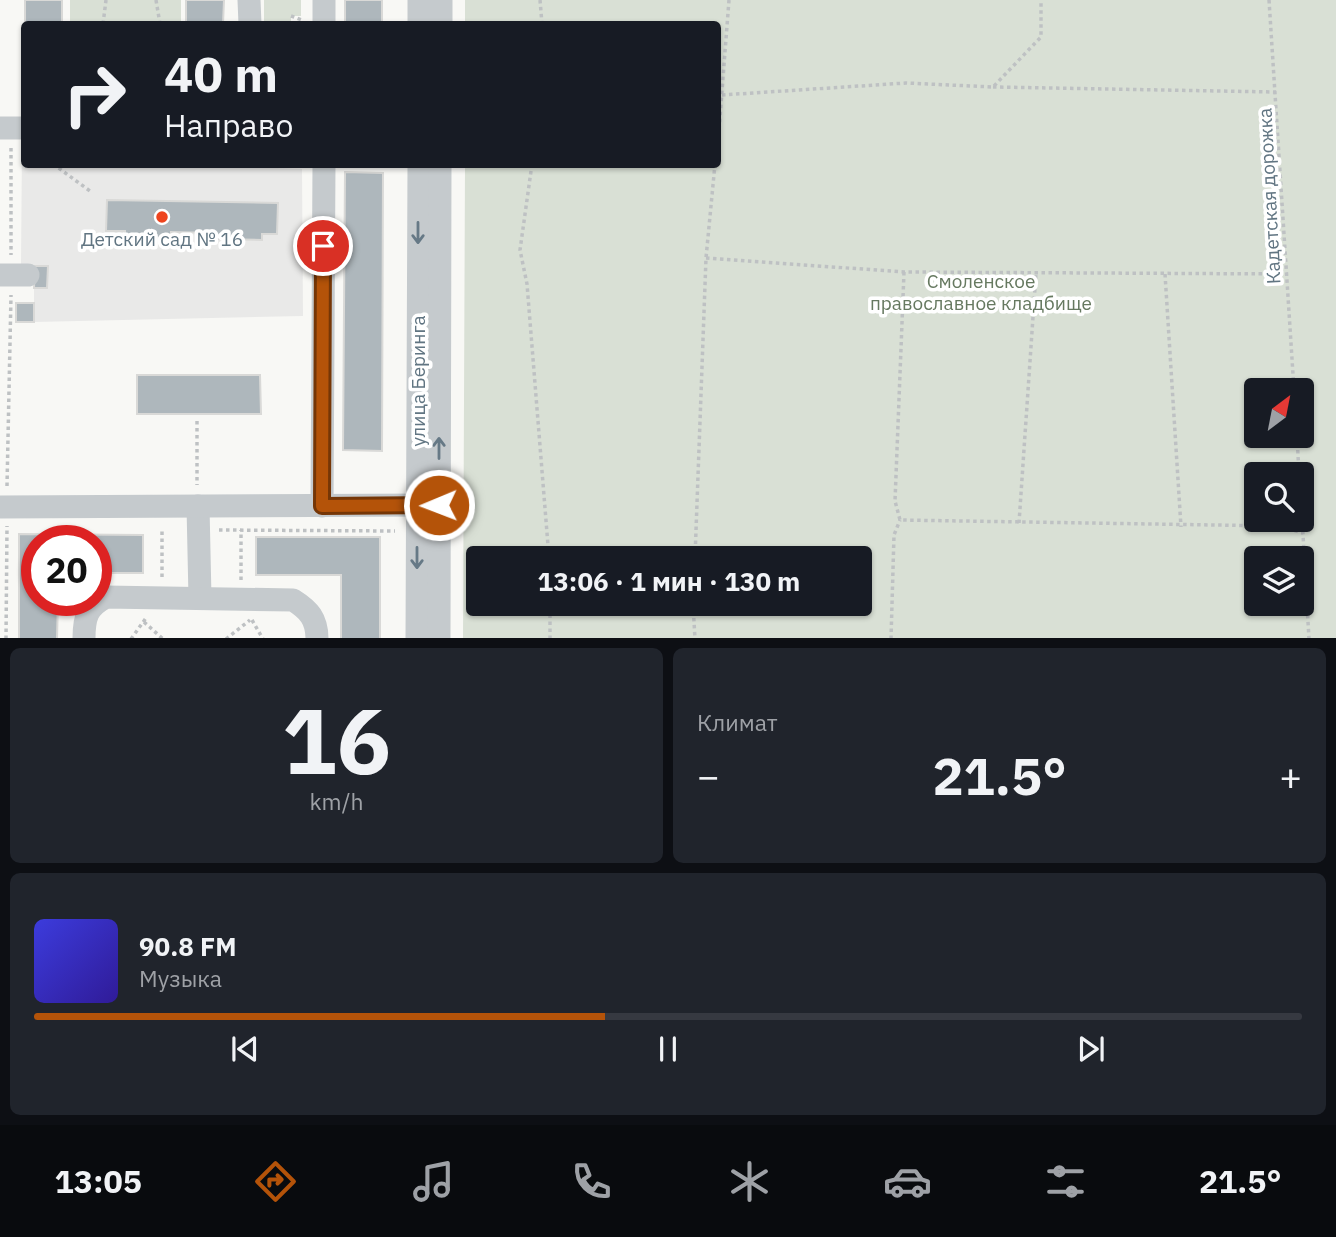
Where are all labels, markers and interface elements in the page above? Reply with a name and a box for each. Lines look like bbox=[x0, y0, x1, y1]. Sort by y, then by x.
text: 40 m bbox=[164, 42, 278, 105]
icon: right bbox=[49, 49, 140, 140]
text: Направо bbox=[164, 104, 293, 146]
street label: Кадетская дорожка bbox=[1252, 107, 1286, 285]
marker: Детский сад № 16 bbox=[154, 209, 170, 225]
pin bbox=[293, 216, 353, 276]
one-way arrow bbox=[411, 221, 425, 244]
place label: Детский сад № 16 bbox=[81, 227, 243, 251]
icon: arrive bbox=[304, 227, 342, 265]
park label: Смоленское православное кладбище bbox=[870, 269, 1092, 315]
street label: улица Беринга bbox=[406, 315, 430, 447]
north arrow bbox=[1244, 378, 1314, 448]
map controls bbox=[1244, 378, 1314, 616]
one-way arrow bbox=[432, 437, 446, 460]
button: search bbox=[1244, 462, 1314, 532]
position arrow bbox=[402, 468, 476, 542]
speed limit sign: 20 bbox=[21, 525, 112, 616]
one-way arrow bbox=[410, 546, 424, 569]
button: layers bbox=[1244, 546, 1314, 616]
text: 13:06 · 1 мин · 130 m bbox=[538, 564, 800, 598]
text: 16 bbox=[282, 681, 391, 799]
text: Климат bbox=[697, 707, 778, 737]
text: 21.5° bbox=[932, 742, 1067, 809]
text: − bbox=[697, 751, 720, 800]
text: + bbox=[1279, 751, 1302, 800]
text: km/h bbox=[309, 786, 364, 816]
text: 90.8 FM bbox=[139, 929, 237, 963]
text: Музыка bbox=[139, 963, 222, 993]
icon: previous bbox=[226, 1030, 264, 1068]
icon: pause bbox=[649, 1030, 687, 1068]
icon: next bbox=[1072, 1030, 1110, 1068]
icon: directions bbox=[251, 1157, 300, 1206]
icon: music bbox=[409, 1157, 458, 1206]
icon: phone bbox=[567, 1157, 616, 1206]
icon: climate bbox=[725, 1157, 774, 1206]
icon: car bbox=[883, 1157, 932, 1206]
icon: filters bbox=[1041, 1157, 1090, 1206]
text: 13:05 bbox=[55, 1160, 142, 1202]
text: 21.5° bbox=[1199, 1160, 1281, 1202]

